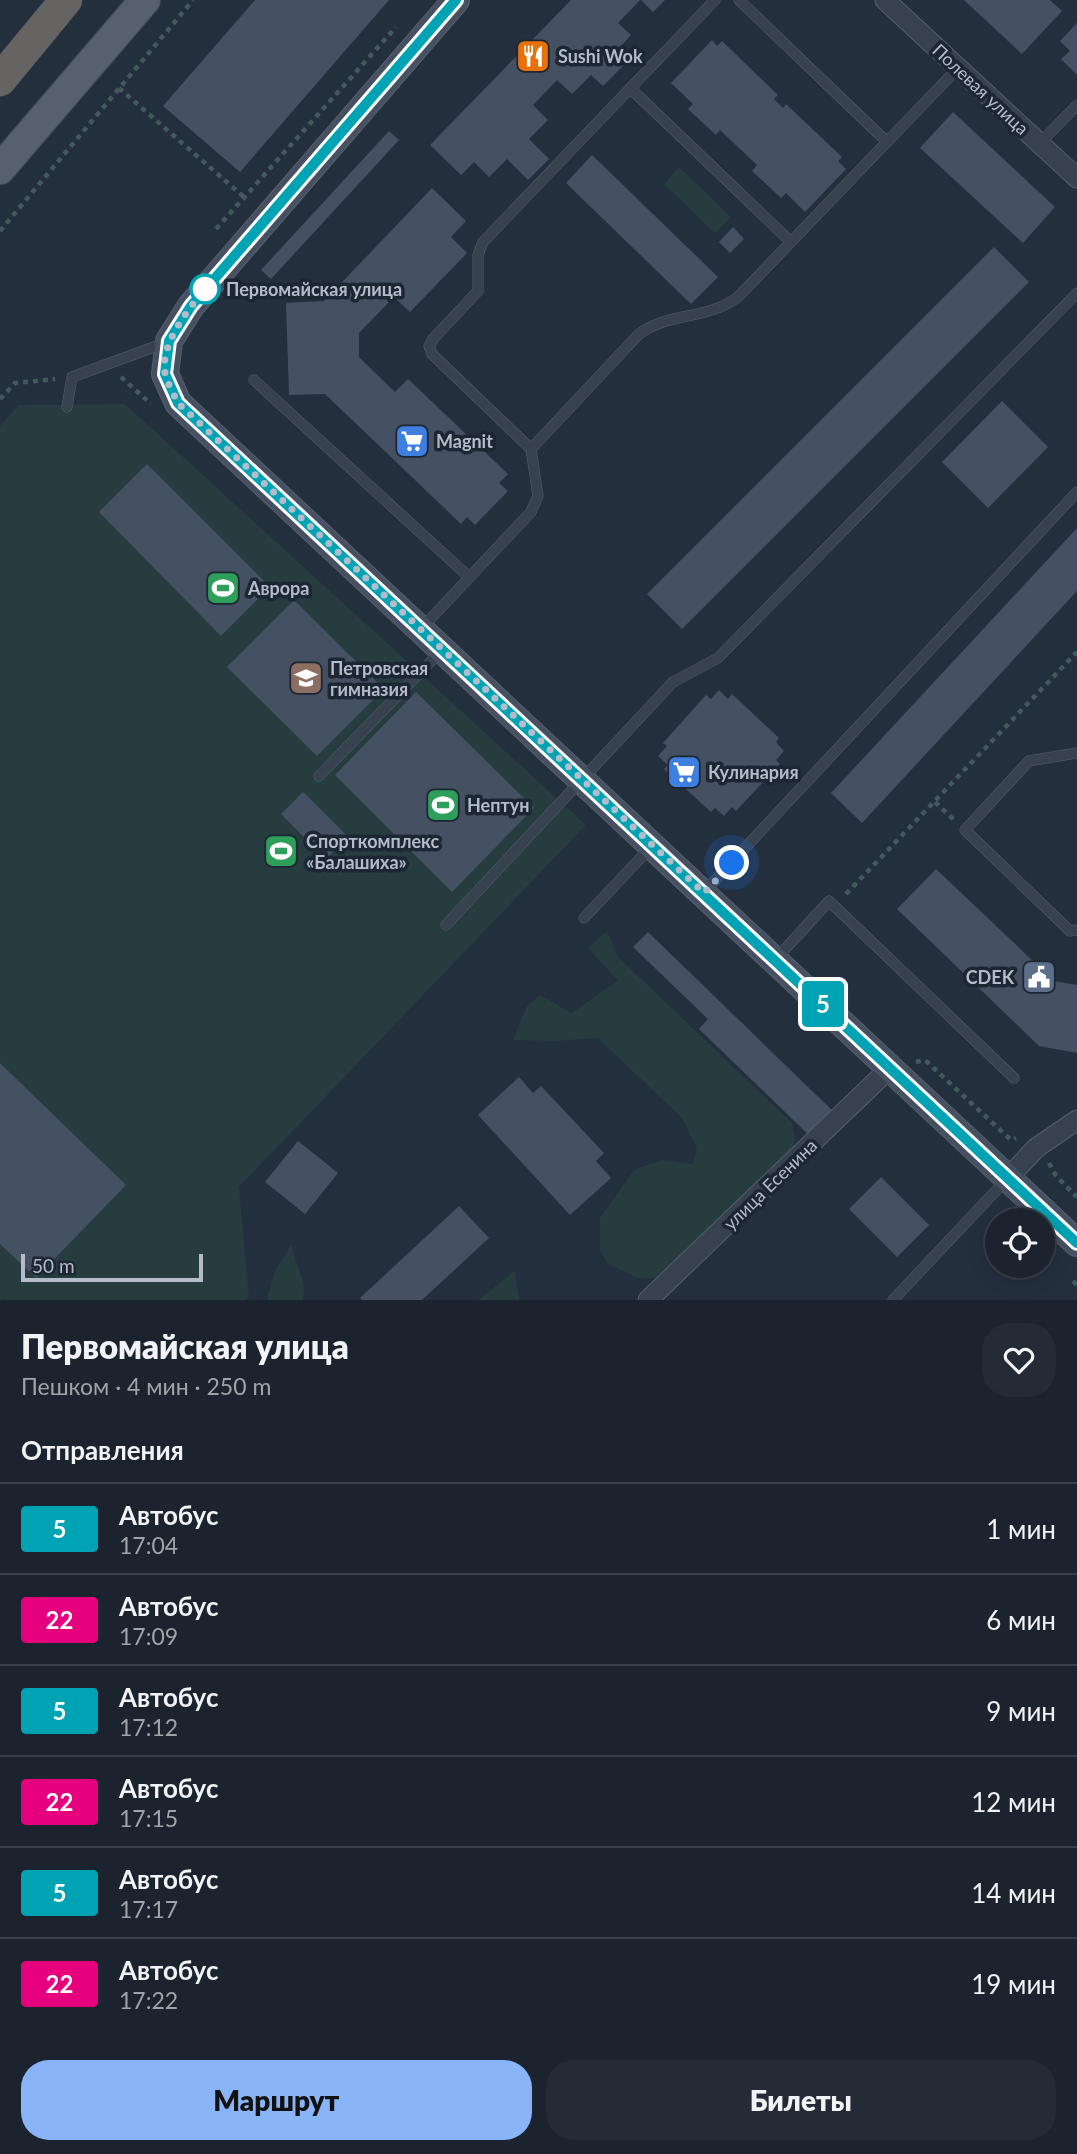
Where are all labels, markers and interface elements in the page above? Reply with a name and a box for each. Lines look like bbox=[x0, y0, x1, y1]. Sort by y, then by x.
restaurant icon: Sushi Wok bbox=[514, 37, 552, 75]
street label: Полевая улица bbox=[928, 39, 1034, 139]
place label: Sushi Wok bbox=[558, 45, 643, 67]
marker: Первомайская улица bbox=[190, 274, 220, 304]
place label: Первомайская улица bbox=[226, 278, 402, 300]
supermarket icon: Magnit bbox=[393, 422, 431, 460]
place label: Magnit bbox=[436, 430, 493, 452]
sports icon: Аврора bbox=[204, 569, 242, 607]
place label: Аврора bbox=[247, 577, 309, 599]
place label: Петровская гимназия bbox=[330, 657, 428, 700]
school or university icon: Петровская гимназия bbox=[287, 659, 325, 697]
supermarket icon: Кулинария bbox=[665, 753, 703, 791]
place label: Кулинария bbox=[708, 761, 799, 783]
sports icon: Нептун bbox=[424, 786, 462, 824]
place label: Нептун bbox=[467, 794, 529, 816]
place label: Спорткомплекс «Балашиха» bbox=[306, 830, 439, 873]
sports icon: Спорткомплекс «Балашиха» bbox=[262, 832, 300, 870]
your location bbox=[714, 845, 749, 880]
public building icon: CDEK bbox=[1020, 958, 1058, 996]
place label: CDEK bbox=[966, 966, 1015, 988]
line badge: 5 bbox=[800, 981, 846, 1027]
text: 5 bbox=[816, 989, 830, 1018]
street label: улица Есенина bbox=[719, 1134, 821, 1234]
map controls bbox=[985, 1208, 1055, 1278]
button: locate bbox=[985, 1208, 1055, 1278]
scale bar bbox=[21, 1251, 203, 1283]
text: 50 m bbox=[32, 1254, 75, 1277]
button: heart bbox=[982, 1323, 1056, 1397]
text: Первомайская улица bbox=[21, 1326, 349, 1366]
text: Пешком · 4 мин · 250 m bbox=[21, 1372, 271, 1400]
text: Отправления bbox=[21, 1434, 184, 1466]
text: Автобус bbox=[119, 1499, 218, 1531]
text: 1 мин bbox=[986, 1513, 1056, 1545]
text: 5 bbox=[53, 1514, 66, 1543]
text: 17:04 bbox=[119, 1531, 178, 1559]
text: Автобус bbox=[119, 1590, 218, 1622]
text: 6 мин bbox=[986, 1604, 1056, 1636]
text: 22 bbox=[46, 1605, 73, 1634]
text: 17:09 bbox=[119, 1622, 178, 1650]
text: Автобус bbox=[119, 1681, 218, 1713]
text: 9 мин bbox=[986, 1695, 1056, 1727]
text: 5 bbox=[53, 1696, 66, 1725]
text: 17:12 bbox=[119, 1713, 178, 1741]
text: Автобус bbox=[119, 1772, 218, 1804]
text: 12 мин bbox=[971, 1786, 1056, 1818]
text: 22 bbox=[46, 1787, 73, 1816]
text: 17:15 bbox=[119, 1804, 178, 1832]
text: Автобус bbox=[119, 1863, 218, 1895]
text: 14 мин bbox=[971, 1877, 1056, 1909]
text: 5 bbox=[53, 1878, 66, 1907]
text: 17:17 bbox=[119, 1895, 178, 1923]
text: Автобус bbox=[119, 1954, 218, 1986]
text: 19 мин bbox=[971, 1968, 1056, 2000]
text: 22 bbox=[46, 1969, 73, 1998]
text: 17:22 bbox=[119, 1986, 178, 2014]
button: Маршрут bbox=[21, 2060, 532, 2140]
button: Билеты bbox=[546, 2060, 1056, 2140]

